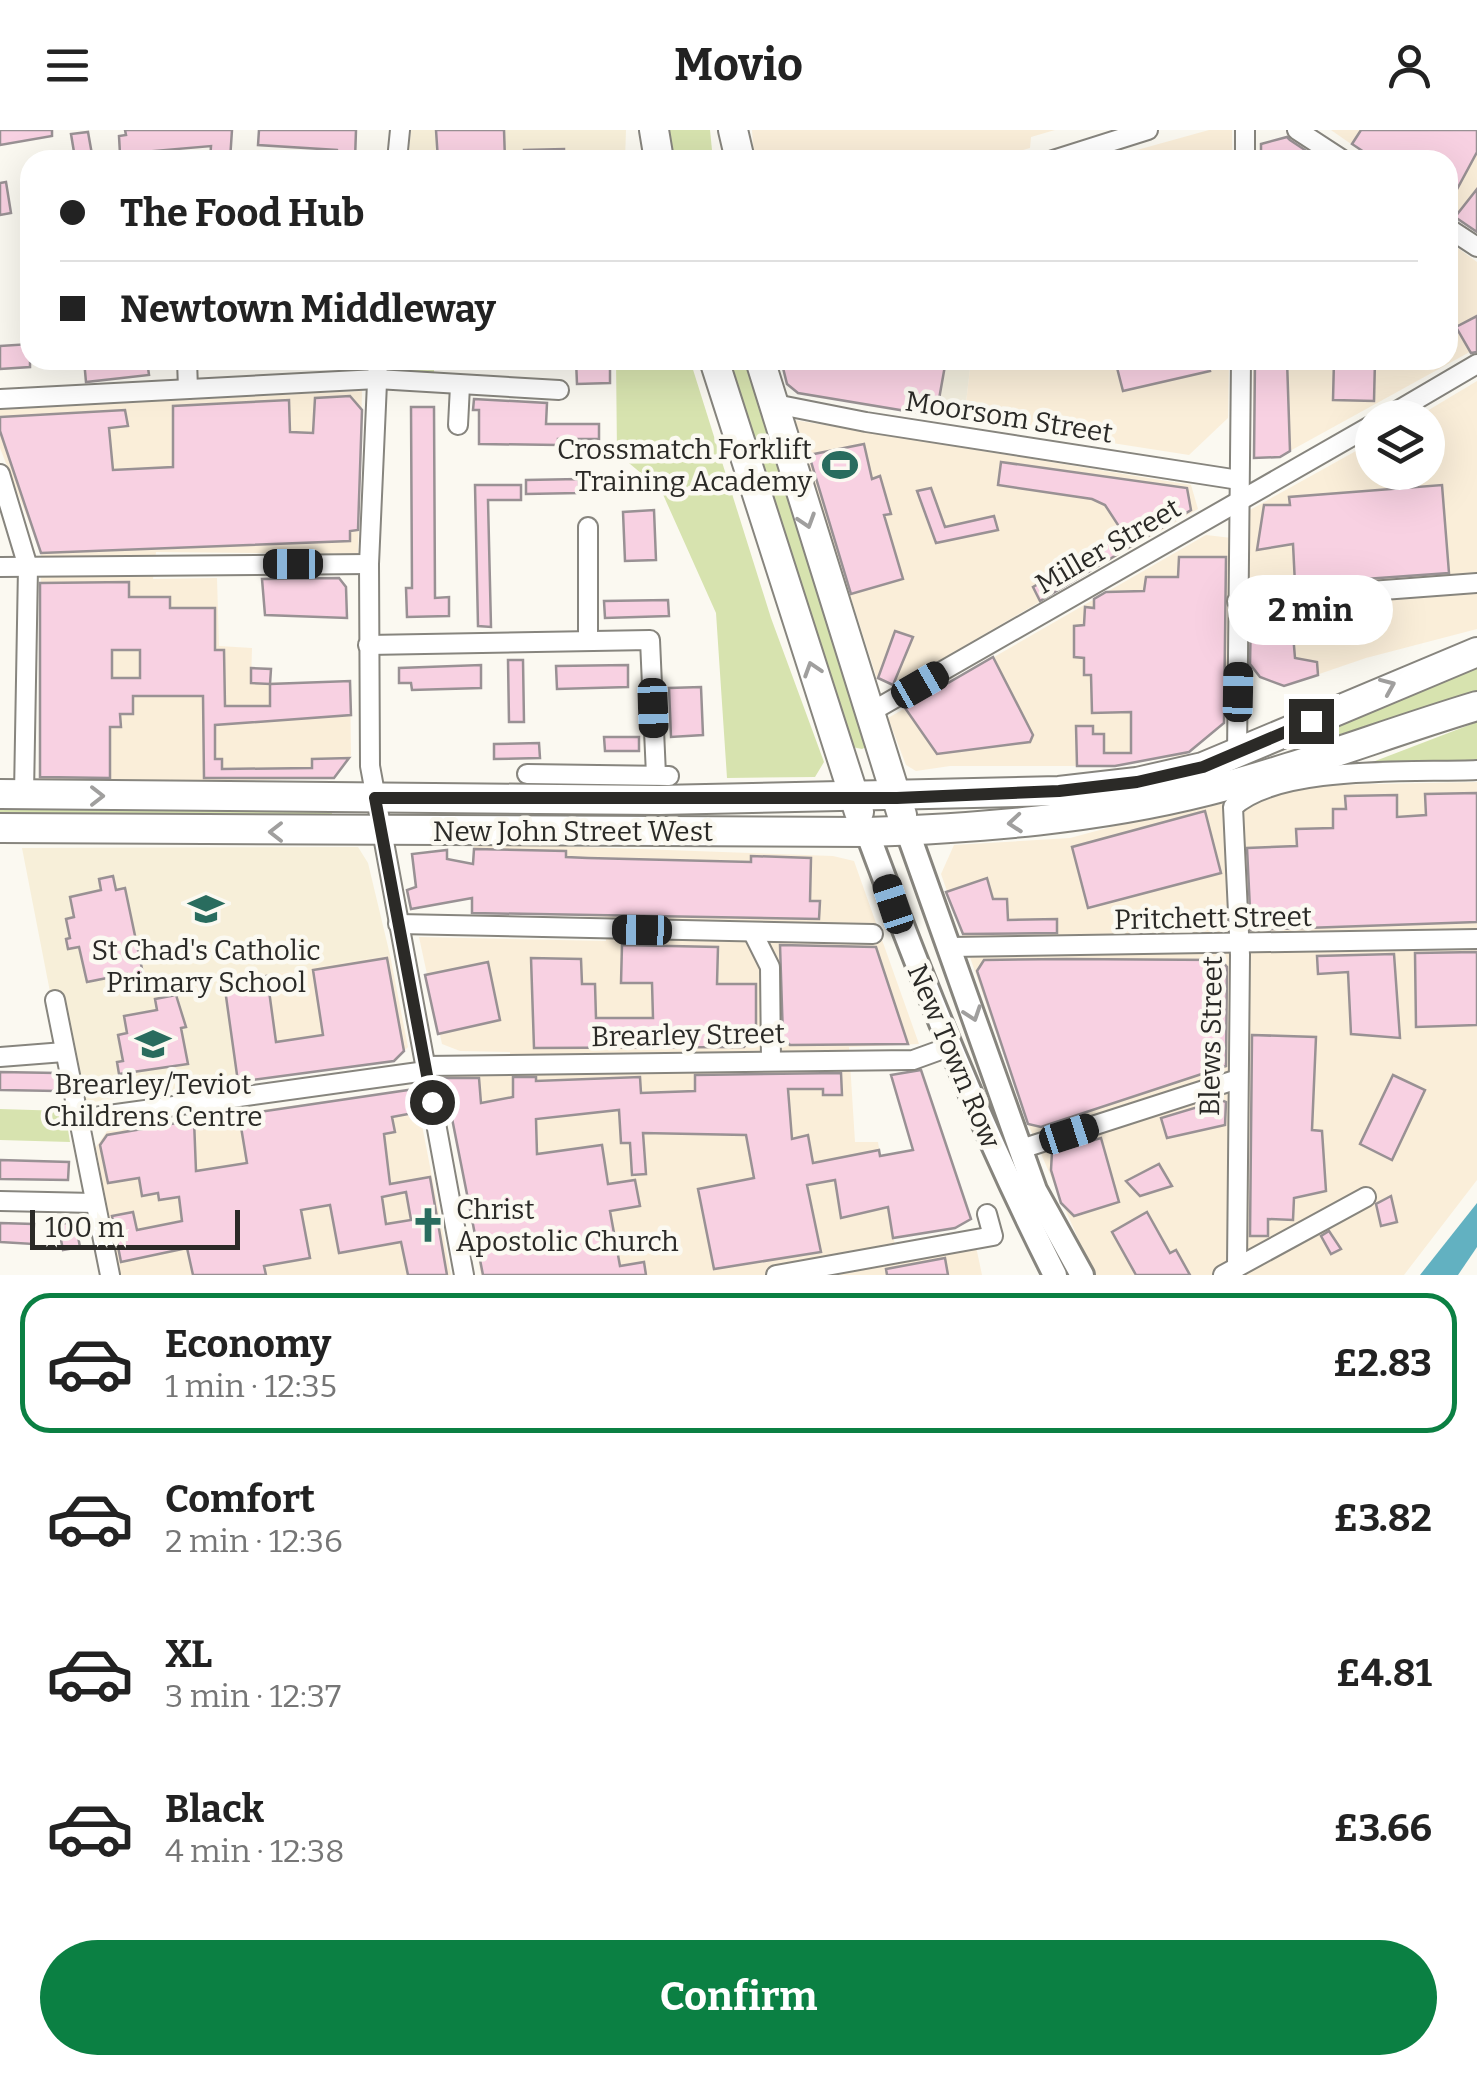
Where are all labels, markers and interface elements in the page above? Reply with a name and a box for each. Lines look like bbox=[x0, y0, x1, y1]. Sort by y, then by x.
icon: menu bbox=[40, 38, 95, 93]
text: Movio bbox=[674, 38, 803, 92]
icon: person bbox=[1382, 38, 1437, 93]
text: The Food Hub bbox=[120, 190, 364, 236]
text: Newtown Middleway bbox=[120, 286, 496, 332]
street label: Moorsom Street bbox=[903, 384, 1115, 450]
map controls bbox=[1355, 400, 1445, 490]
button: layers bbox=[1355, 400, 1445, 490]
place label: Crossmatch Forklift Training Academy bbox=[557, 433, 812, 498]
sports icon: Crossmatch Forklift Training Academy bbox=[821, 446, 859, 484]
street label: Miller Street bbox=[1030, 491, 1186, 601]
one-way arrow bbox=[795, 511, 816, 528]
car bbox=[263, 549, 323, 579]
callout: 2 min bbox=[1228, 576, 1394, 646]
text: 2 min bbox=[1268, 591, 1353, 629]
car bbox=[887, 657, 953, 713]
one-way arrow bbox=[804, 661, 824, 678]
car bbox=[1222, 662, 1254, 722]
car bbox=[637, 677, 669, 739]
one-way arrow bbox=[1378, 678, 1396, 698]
route end bbox=[1289, 699, 1334, 744]
one-way arrow bbox=[90, 785, 106, 806]
one-way arrow bbox=[1007, 811, 1023, 833]
street label: New John Street West bbox=[433, 815, 713, 848]
one-way arrow bbox=[268, 821, 284, 843]
car bbox=[869, 871, 917, 937]
school or university icon: St Chad's Catholic Primary School bbox=[187, 890, 225, 928]
street label: Pritchett Street bbox=[1114, 900, 1312, 936]
car bbox=[612, 914, 672, 946]
place label: St Chad's Catholic Primary School bbox=[91, 934, 321, 999]
street label: Blews Street bbox=[1193, 956, 1229, 1116]
street label: New Town Row bbox=[900, 959, 1008, 1153]
one-way arrow bbox=[961, 1004, 982, 1021]
street label: Brearley Street bbox=[591, 1017, 785, 1053]
school or university icon: Brearley/Teviot Childrens Centre bbox=[134, 1025, 172, 1063]
place label: Brearley/Teviot Childrens Centre bbox=[44, 1068, 262, 1133]
route start bbox=[410, 1080, 455, 1125]
car bbox=[1036, 1110, 1102, 1158]
place label: Christ Apostolic Church bbox=[456, 1193, 679, 1258]
scale bar bbox=[30, 1205, 240, 1250]
church icon: Christ Apostolic Church bbox=[409, 1206, 447, 1244]
text: 100 m bbox=[45, 1211, 125, 1244]
icon: car bbox=[45, 1318, 135, 1408]
text: Economy bbox=[165, 1321, 331, 1367]
text: £2.83 bbox=[1333, 1340, 1432, 1386]
text: 1 min · 12:35 bbox=[165, 1367, 337, 1405]
icon: car bbox=[45, 1473, 135, 1563]
text: Comfort bbox=[165, 1476, 315, 1522]
text: £3.82 bbox=[1334, 1495, 1432, 1541]
text: 2 min · 12:36 bbox=[165, 1522, 343, 1560]
icon: car bbox=[45, 1628, 135, 1718]
text: XL bbox=[165, 1631, 212, 1677]
text: £4.81 bbox=[1336, 1650, 1432, 1696]
text: 3 min · 12:37 bbox=[165, 1677, 341, 1715]
icon: car bbox=[45, 1783, 135, 1873]
text: Black bbox=[165, 1786, 264, 1832]
text: £3.66 bbox=[1334, 1805, 1432, 1851]
text: 4 min · 12:38 bbox=[165, 1832, 345, 1870]
button: Confirm bbox=[40, 1940, 1437, 2055]

